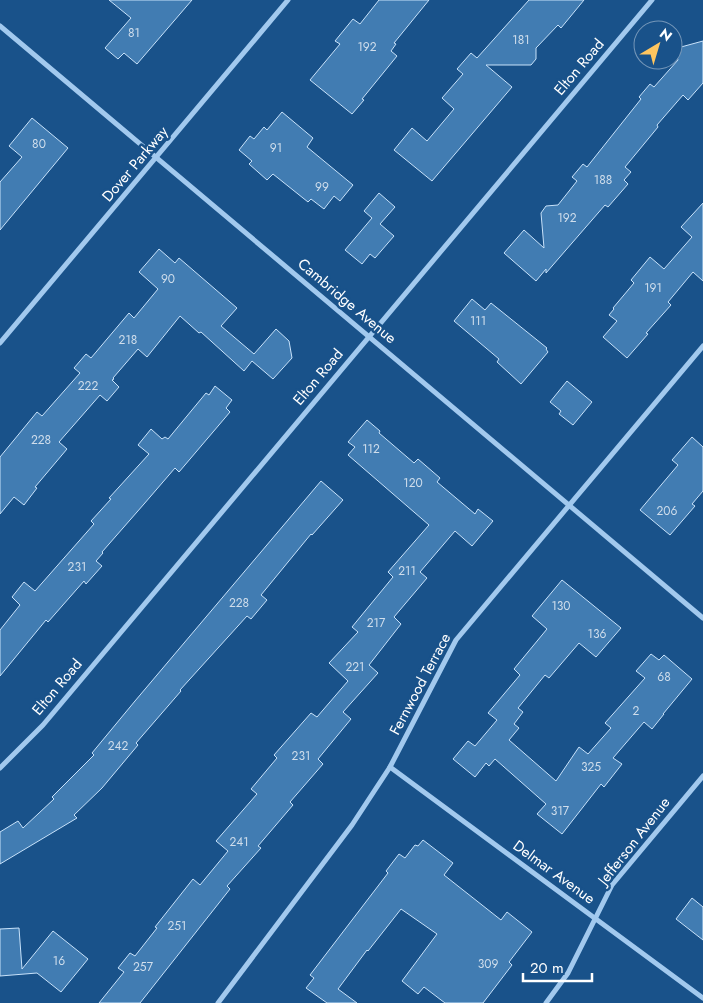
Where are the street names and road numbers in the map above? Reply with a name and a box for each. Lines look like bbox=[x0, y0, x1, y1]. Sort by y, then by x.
street label: Elton Road bbox=[549, 34, 609, 100]
street label: Dover Parkway bbox=[97, 121, 174, 207]
street label: Cambridge Avenue bbox=[293, 253, 401, 349]
street label: Elton Road bbox=[288, 344, 348, 410]
street label: Fernwood Terrace bbox=[384, 629, 456, 739]
street label: Elton Road bbox=[27, 654, 87, 720]
street label: Jefferson Avenue bbox=[591, 792, 675, 891]
street label: Delmar Avenue bbox=[508, 835, 600, 909]

